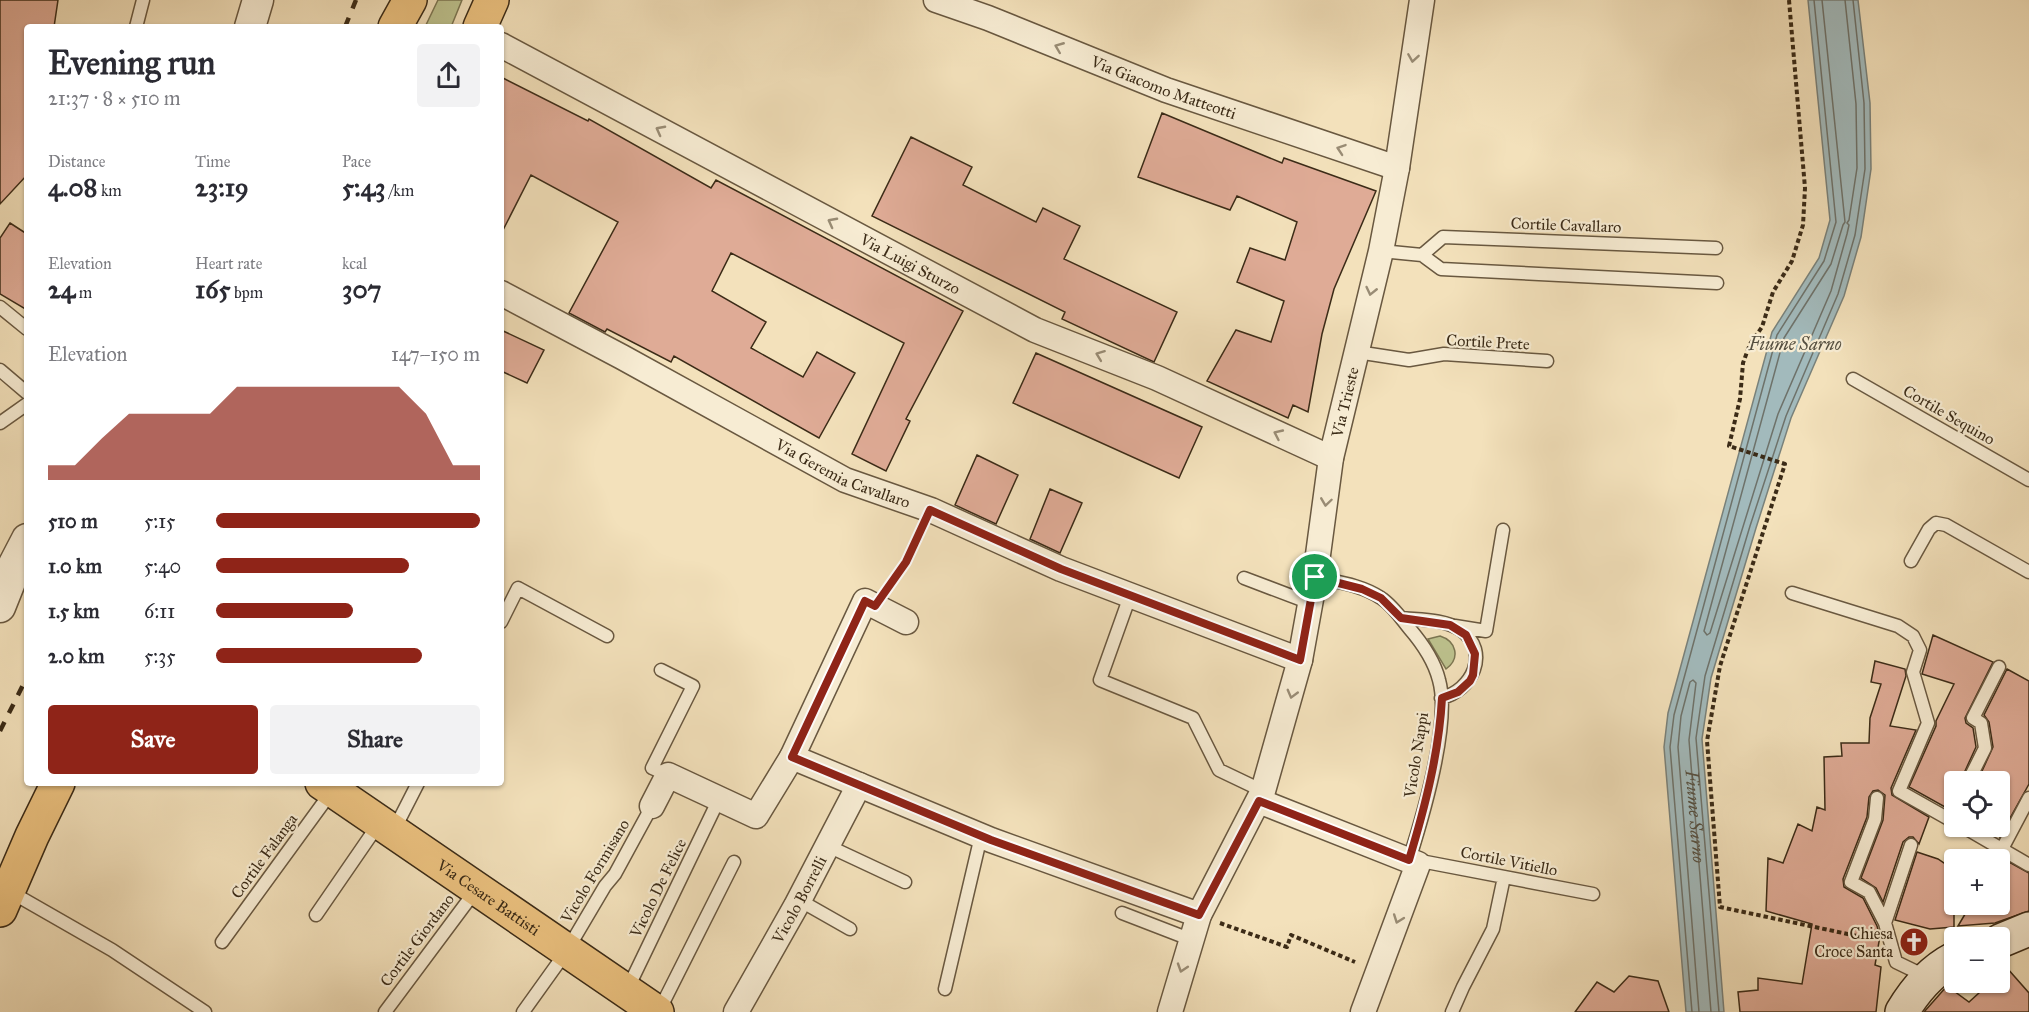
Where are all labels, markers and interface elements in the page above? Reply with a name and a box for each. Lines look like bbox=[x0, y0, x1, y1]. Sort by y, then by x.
one-way arrow bbox=[1054, 42, 1065, 54]
text: Evening run bbox=[48, 43, 215, 83]
button: share bbox=[417, 44, 480, 107]
street label: Via Giacomo Matteotti bbox=[1087, 51, 1240, 123]
one-way arrow bbox=[1408, 53, 1420, 62]
text: 21:37 · 8 × 510 m bbox=[48, 86, 181, 110]
one-way arrow bbox=[655, 126, 666, 137]
one-way arrow bbox=[1336, 144, 1347, 157]
text: Distance bbox=[48, 152, 105, 171]
text: Time bbox=[195, 152, 230, 171]
text: Pace bbox=[342, 152, 371, 171]
text: 4.08 bbox=[48, 171, 97, 203]
text: 23:19 bbox=[195, 171, 249, 203]
text: 5:43 bbox=[342, 171, 386, 203]
text: km bbox=[97, 181, 122, 200]
text: /km bbox=[386, 181, 414, 200]
street label: Cortile Cavallaro bbox=[1510, 214, 1622, 236]
one-way arrow bbox=[827, 218, 838, 229]
street label: Via Luigi Sturzo bbox=[856, 229, 964, 298]
text: Elevation bbox=[48, 254, 112, 273]
text: Heart rate bbox=[195, 254, 262, 273]
text: kcal bbox=[342, 254, 367, 273]
text: 24 bbox=[48, 273, 75, 305]
text: 165 bbox=[195, 273, 231, 305]
text: 307 bbox=[342, 273, 381, 305]
text: m bbox=[75, 283, 92, 302]
text: bpm bbox=[231, 283, 263, 302]
one-way arrow bbox=[1366, 286, 1379, 296]
street label: Cortile Prete bbox=[1446, 330, 1530, 354]
water label: Fiume Sarno bbox=[1747, 333, 1842, 355]
text: Elevation bbox=[48, 342, 127, 366]
text: 147–150 m bbox=[391, 342, 480, 366]
one-way arrow bbox=[1095, 350, 1106, 363]
street label: Via Trieste bbox=[1327, 365, 1362, 440]
street label: Cortile Sequino bbox=[1899, 381, 1998, 450]
one-way arrow bbox=[1274, 429, 1285, 441]
street label: Via Geremia Cavallaro bbox=[772, 434, 913, 512]
one-way arrow bbox=[1320, 497, 1332, 506]
text: 510 m bbox=[48, 509, 98, 533]
text: 5:15 bbox=[144, 509, 175, 533]
pin bbox=[1289, 551, 1340, 602]
text: 1.0 km bbox=[48, 554, 102, 578]
text: 5:40 bbox=[144, 554, 181, 578]
icon: arrive bbox=[1298, 560, 1331, 593]
text: 1.5 km bbox=[48, 599, 99, 623]
text: 6:11 bbox=[144, 599, 175, 623]
text: 2.0 km bbox=[48, 644, 104, 668]
text: 5:35 bbox=[144, 644, 176, 668]
one-way arrow bbox=[1286, 689, 1299, 699]
button: Save bbox=[48, 705, 258, 774]
button: Share bbox=[270, 705, 480, 774]
street label: Vicolo Nappi bbox=[1400, 710, 1432, 800]
water label: Fiume Sarno bbox=[1680, 768, 1710, 864]
map controls bbox=[1944, 771, 2010, 993]
button: locate bbox=[1944, 771, 2010, 837]
street label: Cortile Falanga bbox=[227, 810, 302, 903]
street label: Vicolo Formisano bbox=[556, 816, 633, 927]
street label: Vicolo De Felice bbox=[625, 835, 690, 941]
street label: Cortile Vitiello bbox=[1459, 842, 1559, 880]
button: + bbox=[1944, 849, 2010, 915]
street label: Vicolo Borrelli bbox=[767, 852, 830, 947]
street label: Via Cesare Battisti bbox=[433, 854, 544, 939]
street label: Cortile Giordano bbox=[376, 890, 458, 990]
one-way arrow bbox=[1392, 913, 1405, 923]
place label: Chiesa Croce Santa bbox=[1814, 924, 1893, 961]
church icon: Chiesa Croce Santa bbox=[1898, 926, 1930, 958]
button: − bbox=[1944, 927, 2010, 993]
one-way arrow bbox=[1177, 962, 1190, 973]

